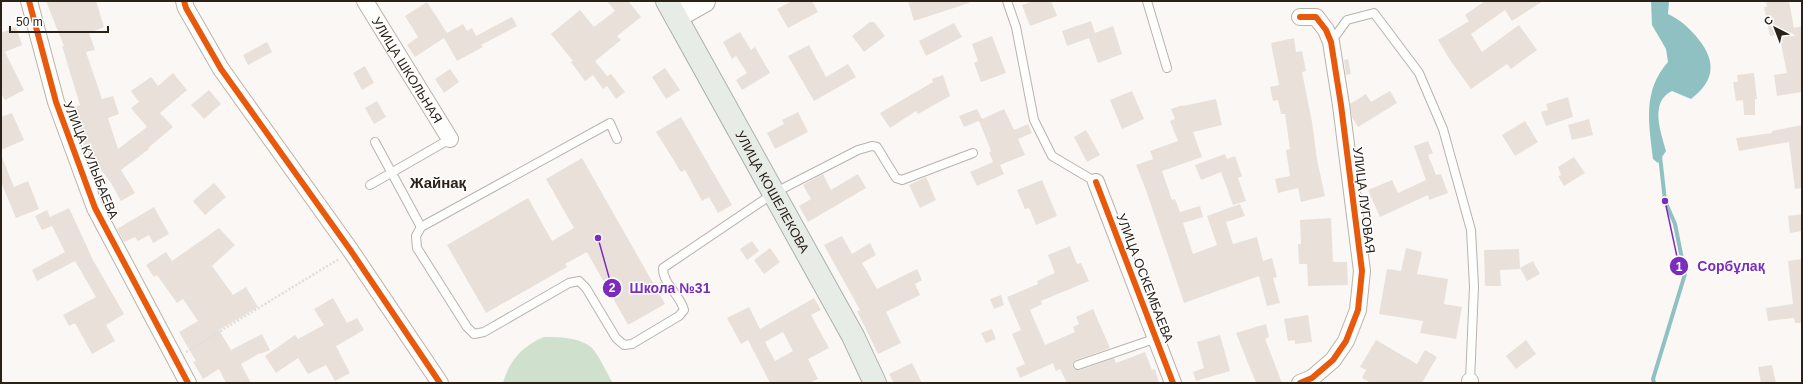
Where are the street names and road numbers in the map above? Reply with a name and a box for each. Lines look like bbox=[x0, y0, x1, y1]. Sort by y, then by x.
street label: УЛИЦА ШКОЛЬНАЯ bbox=[369, 14, 446, 126]
street label: УЛИЦА КУЛЫБАЕВА bbox=[61, 99, 122, 221]
street label: УЛИЦА КОШЕЛЕКОВА bbox=[733, 128, 813, 256]
street label: УЛИЦА ЛУГОВАЯ bbox=[1350, 146, 1378, 254]
street label: УЛИЦА ОСКЕМБАЕВА bbox=[1114, 212, 1177, 345]

